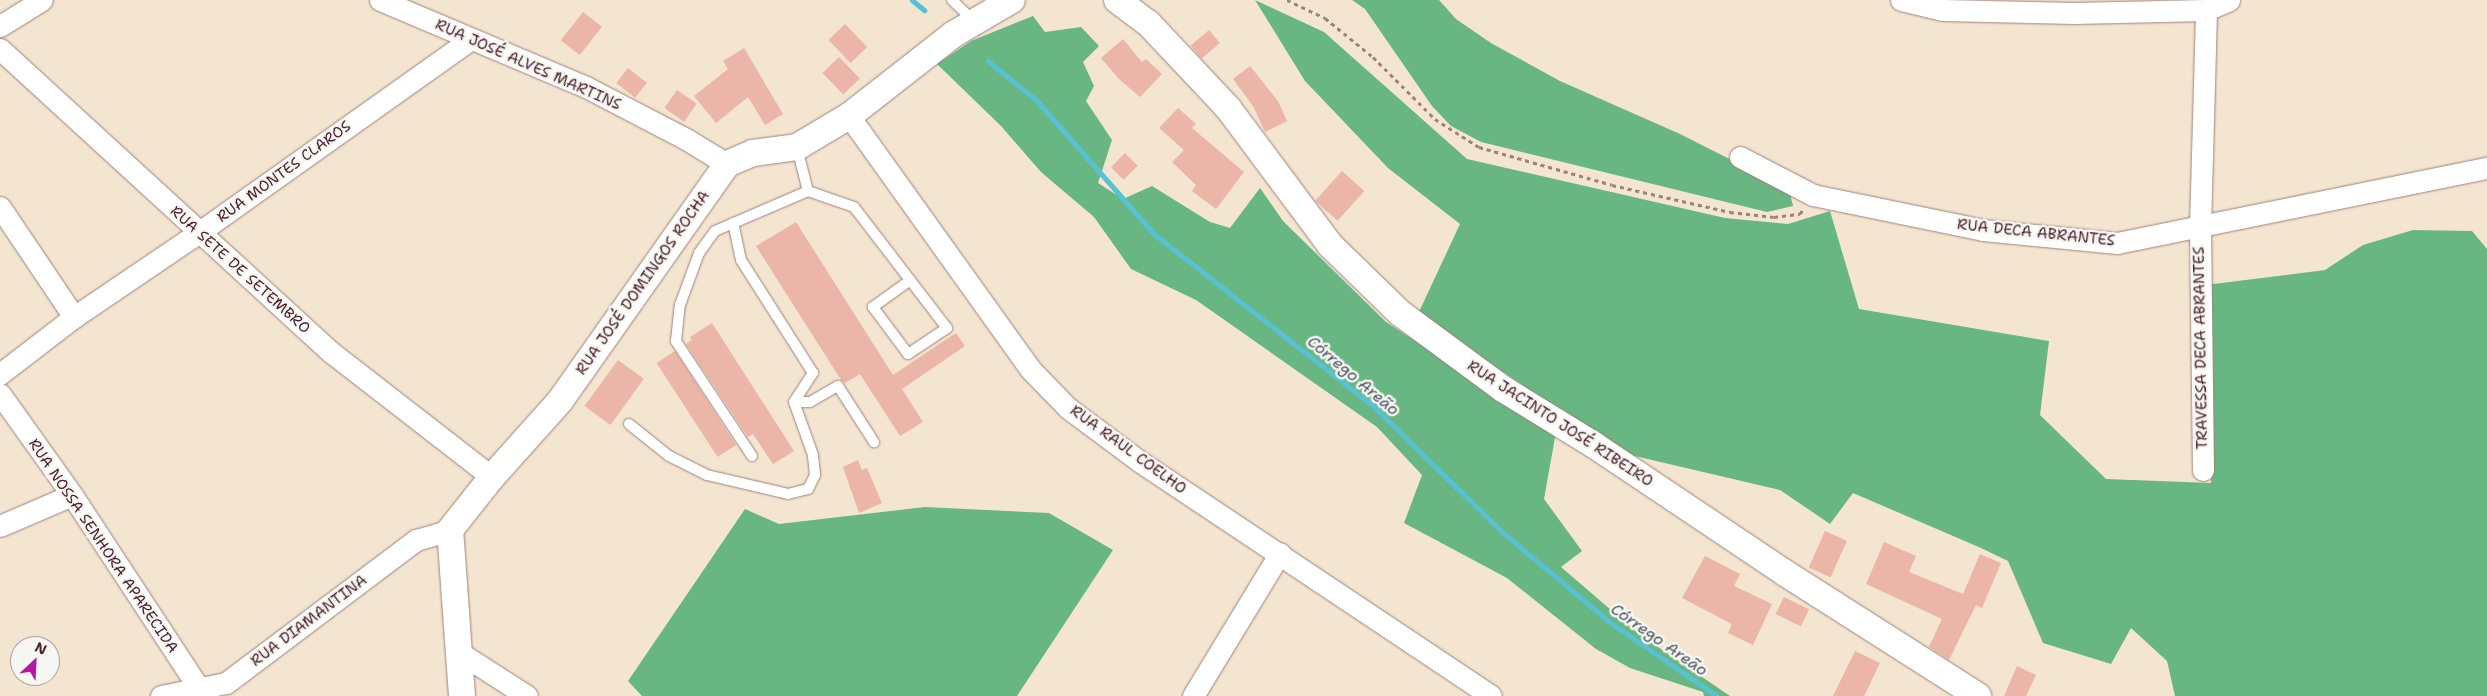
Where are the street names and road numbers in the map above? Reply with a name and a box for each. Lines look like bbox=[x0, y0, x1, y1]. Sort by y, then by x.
street label: RUA JOSÉ ALVES MARTINS bbox=[432, 16, 624, 114]
street label: RUA MONTES CLAROS bbox=[214, 117, 354, 227]
street label: RUA JOSÉ DOMINGOS ROCHA bbox=[572, 188, 714, 378]
street label: RUA SETE DE SETEMBRO bbox=[166, 202, 314, 338]
street label: RUA DECA ABRANTES bbox=[1956, 216, 2116, 250]
street label: TRAVESSA DECA ABRANTES bbox=[2190, 246, 2212, 450]
street label: RUA JACINTO JOSÉ RIBEIRO bbox=[1464, 357, 1656, 491]
street label: RUA RAUL COELHO bbox=[1066, 402, 1190, 498]
street label: RUA NOSSA SENHORA APARECIDA bbox=[24, 435, 182, 657]
street label: RUA DIAMANTINA bbox=[247, 571, 371, 671]

